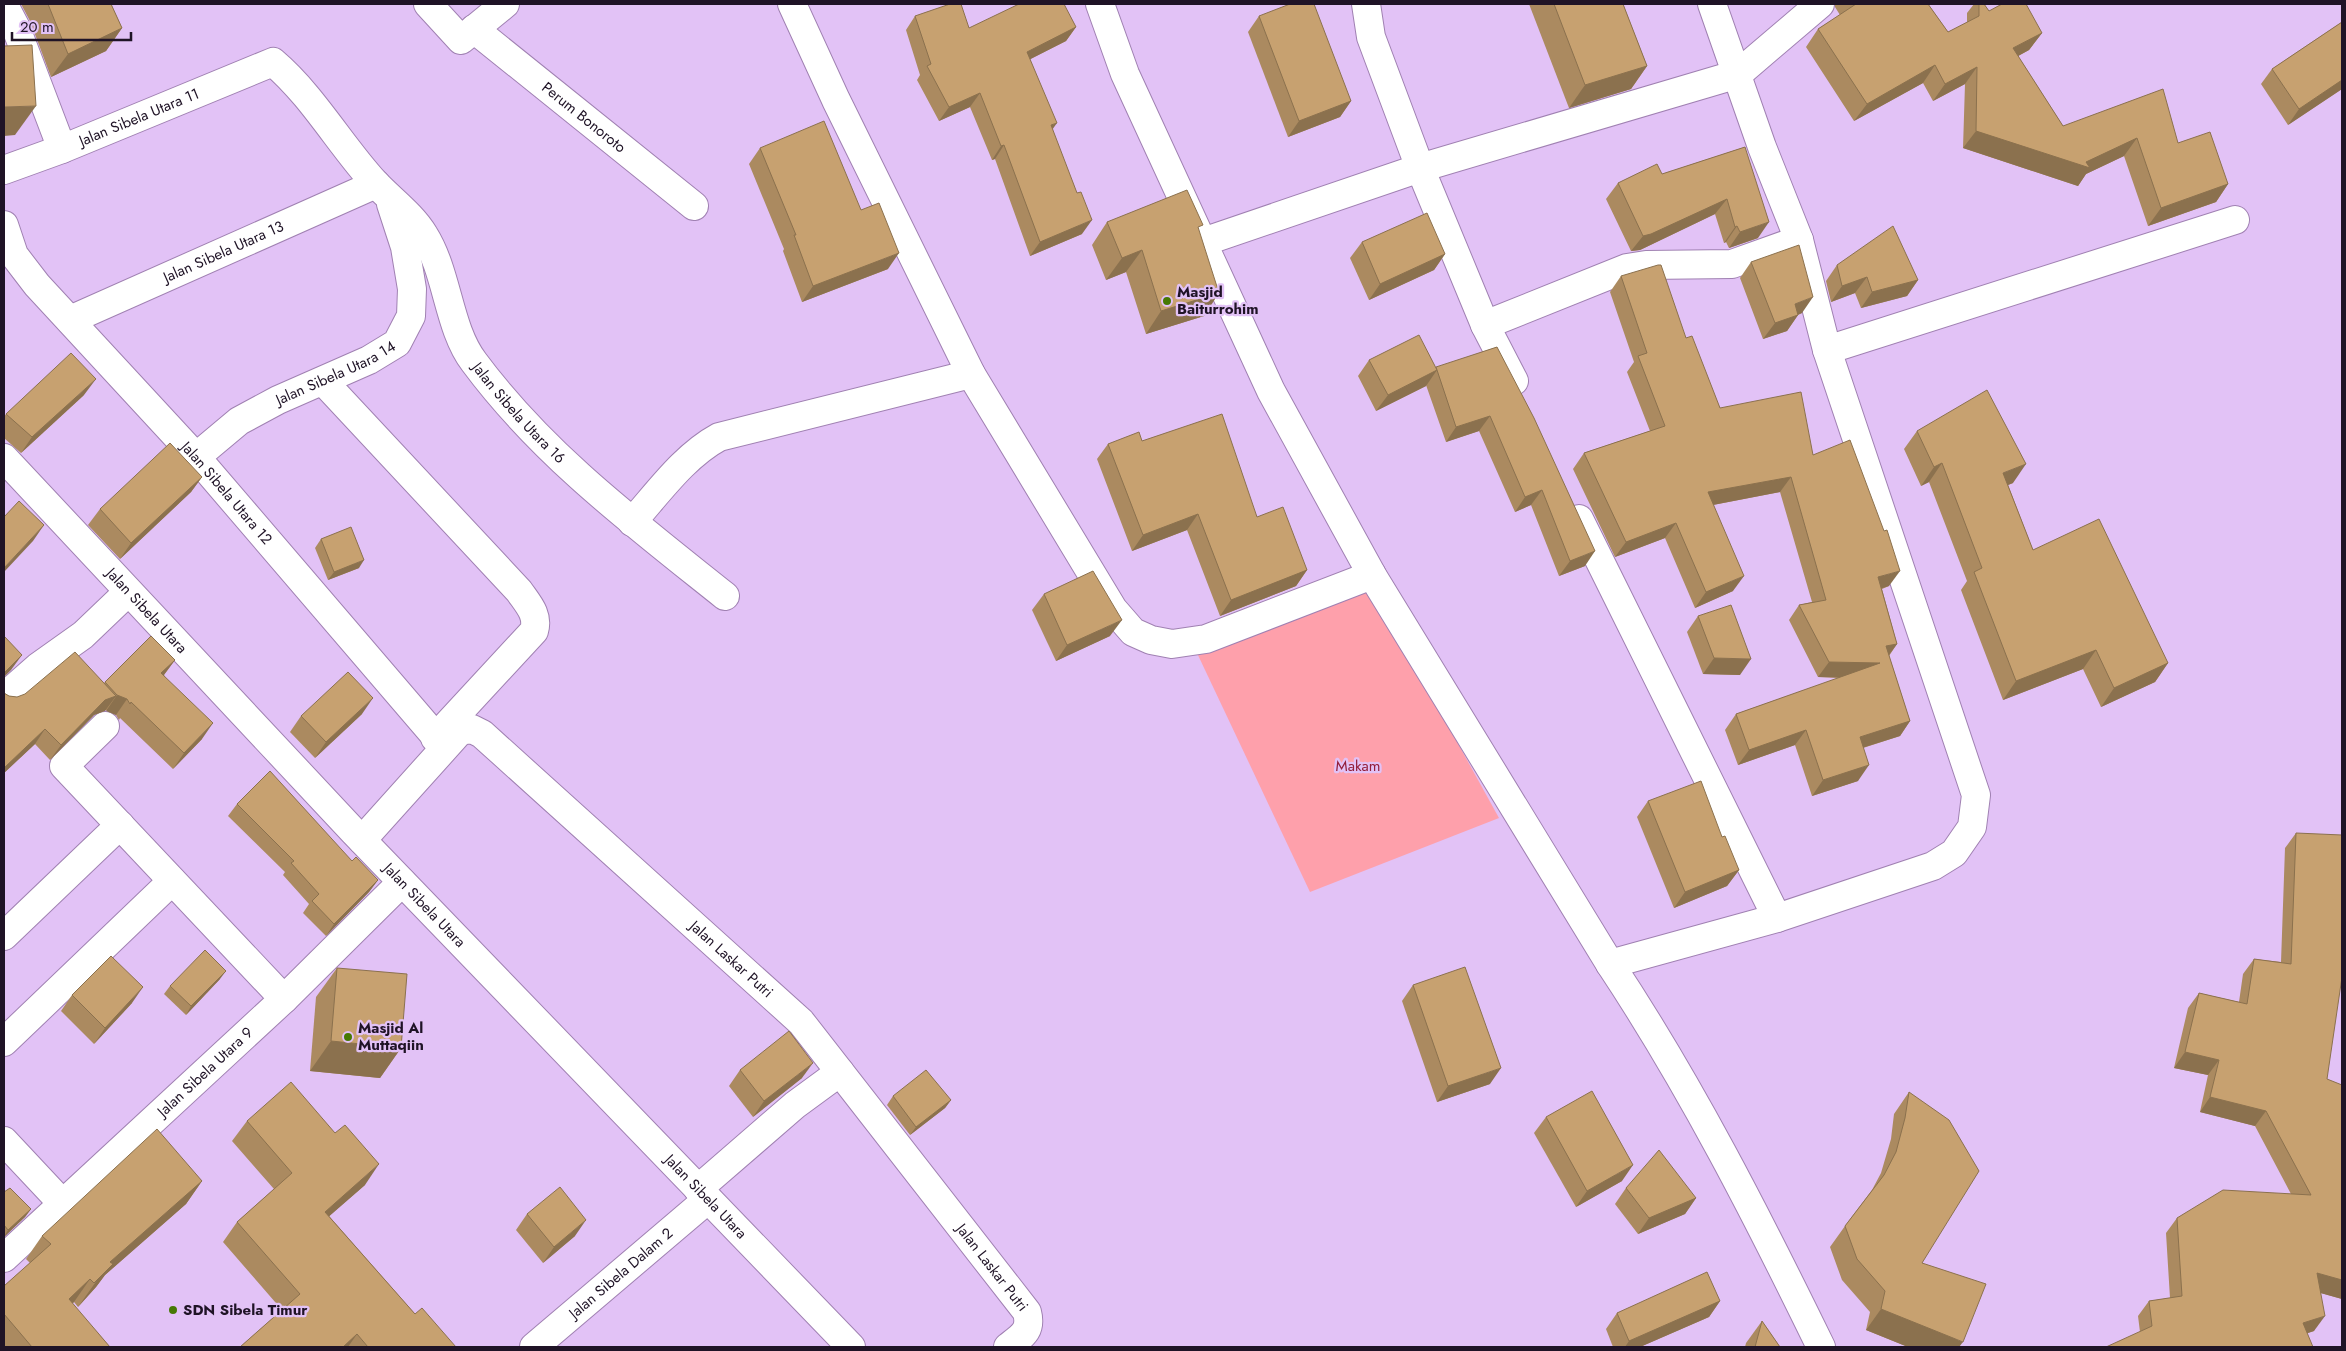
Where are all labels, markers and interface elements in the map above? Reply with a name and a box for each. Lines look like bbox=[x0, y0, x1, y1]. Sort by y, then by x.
scale bar bbox=[12, 10, 131, 42]
text: 20 m bbox=[20, 16, 54, 38]
street label: Perum Bonoroto bbox=[537, 77, 631, 158]
street label: Jalan Sibela Utara 11 bbox=[74, 83, 202, 153]
street label: Jalan Sibela Utara 13 bbox=[158, 215, 287, 289]
place label: Masjid Baiturrohim bbox=[1177, 281, 1259, 320]
marker: Masjid Baiturrohim bbox=[1161, 295, 1173, 307]
street label: Jalan Sibela Utara 14 bbox=[270, 335, 400, 411]
street label: Jalan Sibela Utara 16 bbox=[466, 356, 570, 469]
street label: Jalan Sibela Utara 12 bbox=[175, 435, 277, 549]
street label: Jalan Sibela Utara bbox=[100, 561, 192, 658]
park label: Makam bbox=[1336, 755, 1380, 777]
street label: Jalan Sibela Utara bbox=[377, 857, 471, 952]
street label: Jalan Laskar Putri bbox=[683, 914, 778, 1003]
place label: Masjid Al Muttaqiin bbox=[358, 1017, 424, 1056]
street label: Jalan Sibela Utara 9 bbox=[151, 1022, 258, 1123]
marker: Masjid Al Muttaqiin bbox=[342, 1031, 354, 1043]
street label: Jalan Sibela Utara bbox=[658, 1148, 752, 1244]
street label: Jalan Laskar Putri bbox=[950, 1217, 1034, 1316]
street label: Jalan Sibela Dalam 2 bbox=[563, 1223, 678, 1325]
place label: SDN Sibela Timur bbox=[183, 1299, 308, 1321]
marker: SDN Sibela Timur bbox=[167, 1304, 179, 1316]

